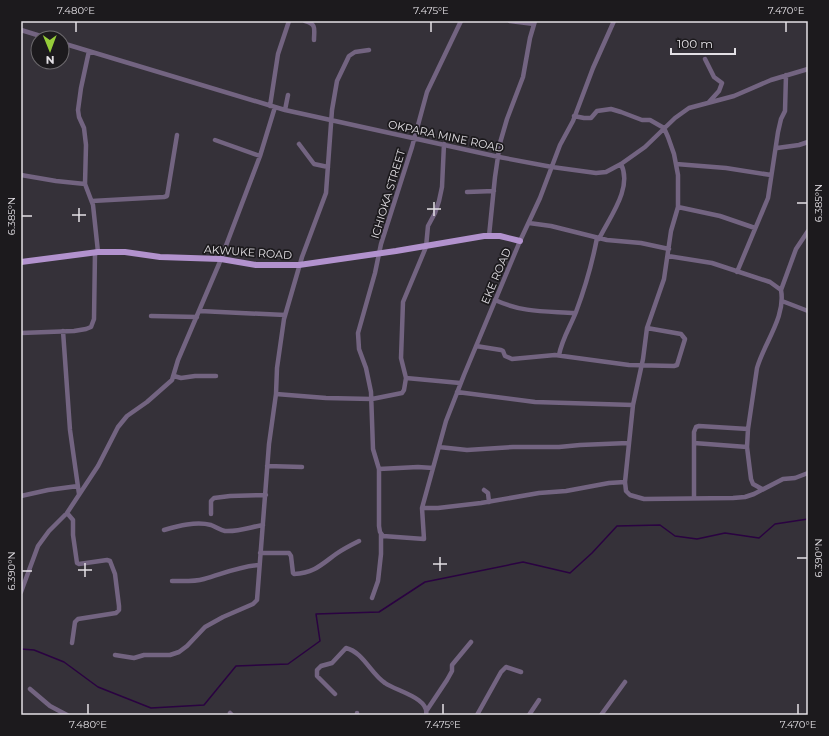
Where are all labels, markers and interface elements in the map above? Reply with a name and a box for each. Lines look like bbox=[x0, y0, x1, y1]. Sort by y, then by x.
text: 7.480°E bbox=[57, 4, 95, 17]
text: 7.475°E bbox=[413, 4, 449, 17]
text: 7.470°E bbox=[768, 4, 805, 17]
north arrow bbox=[30, 30, 70, 70]
scale bar bbox=[671, 30, 735, 56]
text: 100 m bbox=[677, 36, 713, 51]
text: N bbox=[46, 53, 55, 67]
street label: OKPARA MINE ROAD bbox=[387, 117, 505, 155]
street label: ICHIOKA STREET bbox=[368, 147, 408, 240]
text: 6.385°N bbox=[812, 184, 825, 222]
text: 6.385°N bbox=[5, 197, 18, 235]
street label: AKWUKE ROAD bbox=[203, 242, 293, 262]
street label: EKE ROAD bbox=[478, 246, 514, 306]
text: 6.390°N bbox=[812, 538, 825, 578]
text: 6.390°N bbox=[5, 551, 18, 591]
text: 7.480°E bbox=[69, 718, 107, 731]
text: 7.475°E bbox=[425, 718, 461, 731]
text: 7.470°E bbox=[780, 718, 817, 731]

